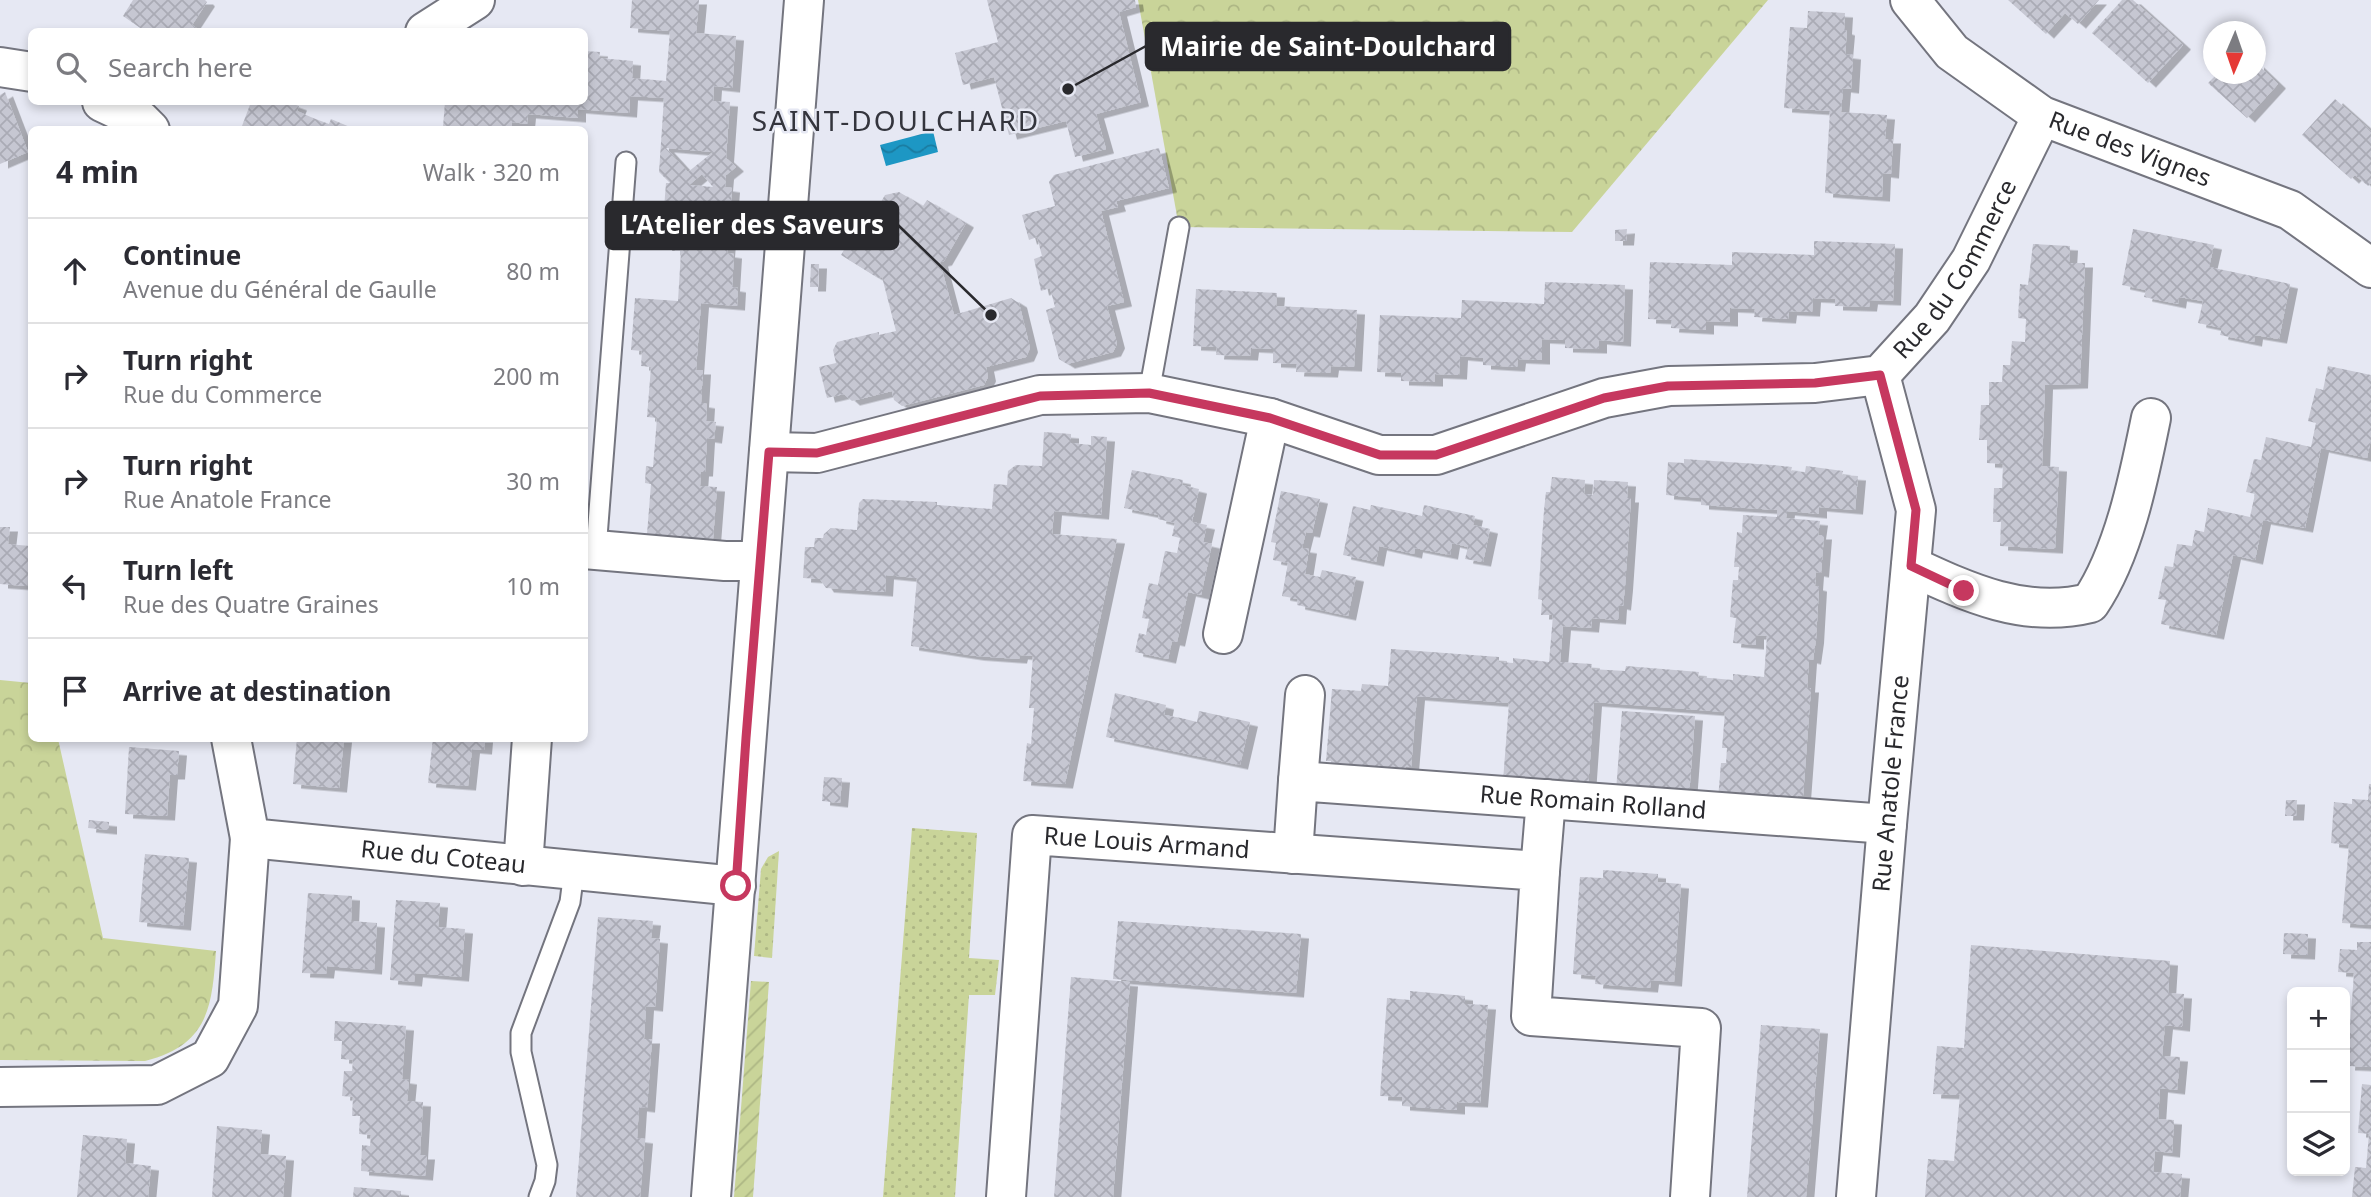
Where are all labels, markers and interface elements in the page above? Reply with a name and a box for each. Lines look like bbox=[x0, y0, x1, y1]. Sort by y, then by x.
north arrow bbox=[2203, 21, 2266, 84]
callout: Mairie de Saint-Doulchard bbox=[1146, 23, 1510, 70]
search box bbox=[28, 28, 588, 105]
text: Mairie de Saint-Doulchard bbox=[1160, 28, 1496, 64]
icon: search bbox=[52, 48, 90, 86]
text: Search here bbox=[108, 49, 253, 85]
district label: SAINT-DOULCHARD bbox=[752, 101, 1040, 139]
street label: Rue des Vignes bbox=[2044, 102, 2216, 194]
text: 4 min bbox=[56, 151, 139, 192]
text: Walk · 320 m bbox=[423, 156, 560, 188]
street label: Rue du Commerce bbox=[1885, 173, 2023, 365]
callout: L’Atelier des Saveurs bbox=[606, 202, 898, 249]
text: L’Atelier des Saveurs bbox=[620, 206, 884, 242]
text: Continue bbox=[123, 237, 241, 273]
icon: ahead bbox=[56, 252, 94, 290]
text: 80 m bbox=[506, 255, 560, 287]
text: Avenue du Général de Gaulle bbox=[123, 273, 437, 305]
text: Turn right bbox=[123, 342, 253, 378]
icon: right bbox=[56, 357, 94, 395]
text: 200 m bbox=[493, 360, 560, 392]
text: Rue du Commerce bbox=[123, 378, 322, 410]
text: Turn right bbox=[123, 447, 253, 483]
icon: right bbox=[56, 462, 94, 500]
text: 30 m bbox=[506, 465, 560, 497]
text: Rue Anatole France bbox=[123, 483, 332, 515]
text: Turn left bbox=[123, 552, 234, 588]
icon: left bbox=[56, 567, 94, 605]
text: 10 m bbox=[506, 570, 560, 602]
route end bbox=[1948, 575, 1979, 606]
text: Rue des Quatre Graines bbox=[123, 588, 379, 620]
icon: arrive bbox=[56, 672, 94, 710]
text: Arrive at destination bbox=[123, 673, 392, 709]
street label: Rue Anatole France bbox=[1863, 673, 1916, 893]
street label: Rue Romain Rolland bbox=[1479, 776, 1708, 826]
street label: Rue Louis Armand bbox=[1043, 818, 1251, 865]
street label: Rue du Coteau bbox=[359, 831, 527, 880]
route start bbox=[720, 870, 751, 901]
map controls bbox=[2287, 987, 2350, 1176]
button: + bbox=[2287, 987, 2350, 1050]
button: − bbox=[2287, 1050, 2350, 1113]
button: layers bbox=[2287, 1113, 2350, 1176]

